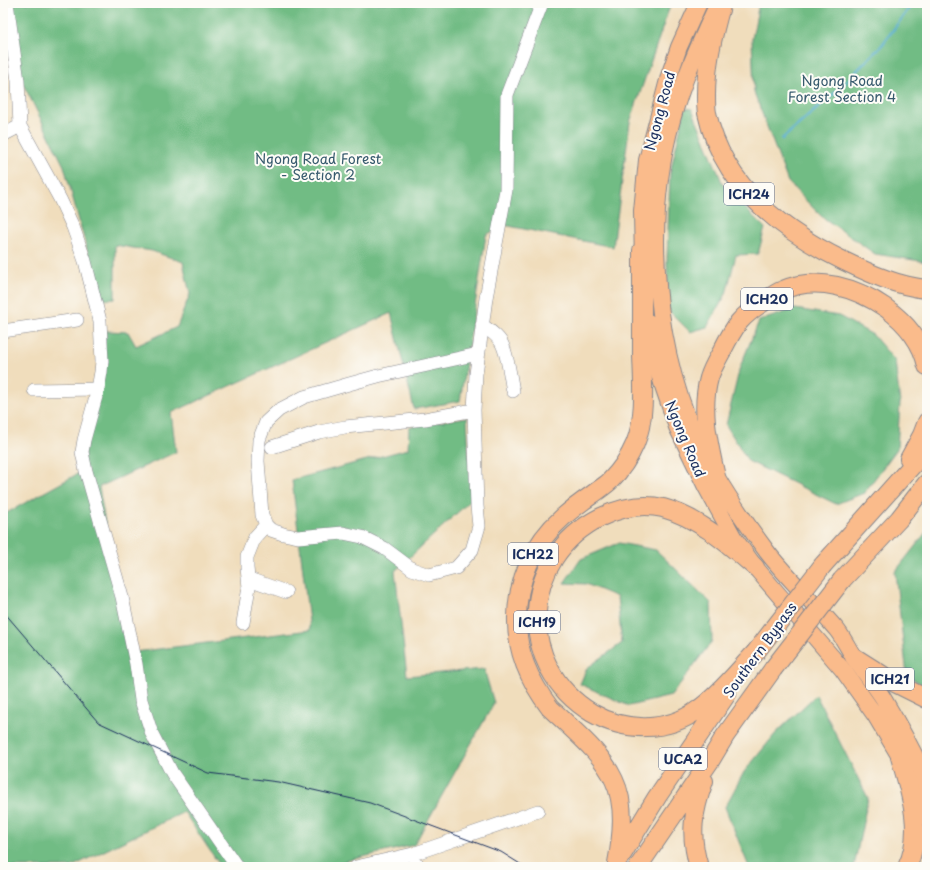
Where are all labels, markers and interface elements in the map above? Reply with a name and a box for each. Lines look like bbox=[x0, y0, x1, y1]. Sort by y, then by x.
street label: Ngong Road bbox=[639, 69, 680, 153]
park label: Ngong Road Forest Section 4 bbox=[788, 70, 896, 107]
park label: Ngong Road Forest - Section 2 bbox=[255, 148, 382, 185]
road number: ICH24 bbox=[724, 183, 774, 205]
road number: ICH20 bbox=[741, 288, 793, 310]
street label: Ngong Road bbox=[660, 397, 711, 481]
road number: ICH22 bbox=[508, 543, 558, 565]
street label: Southern Bypass bbox=[718, 597, 802, 702]
road number: ICH19 bbox=[514, 611, 560, 633]
road number: ICH21 bbox=[866, 668, 914, 690]
road number: UCA2 bbox=[659, 748, 707, 770]

